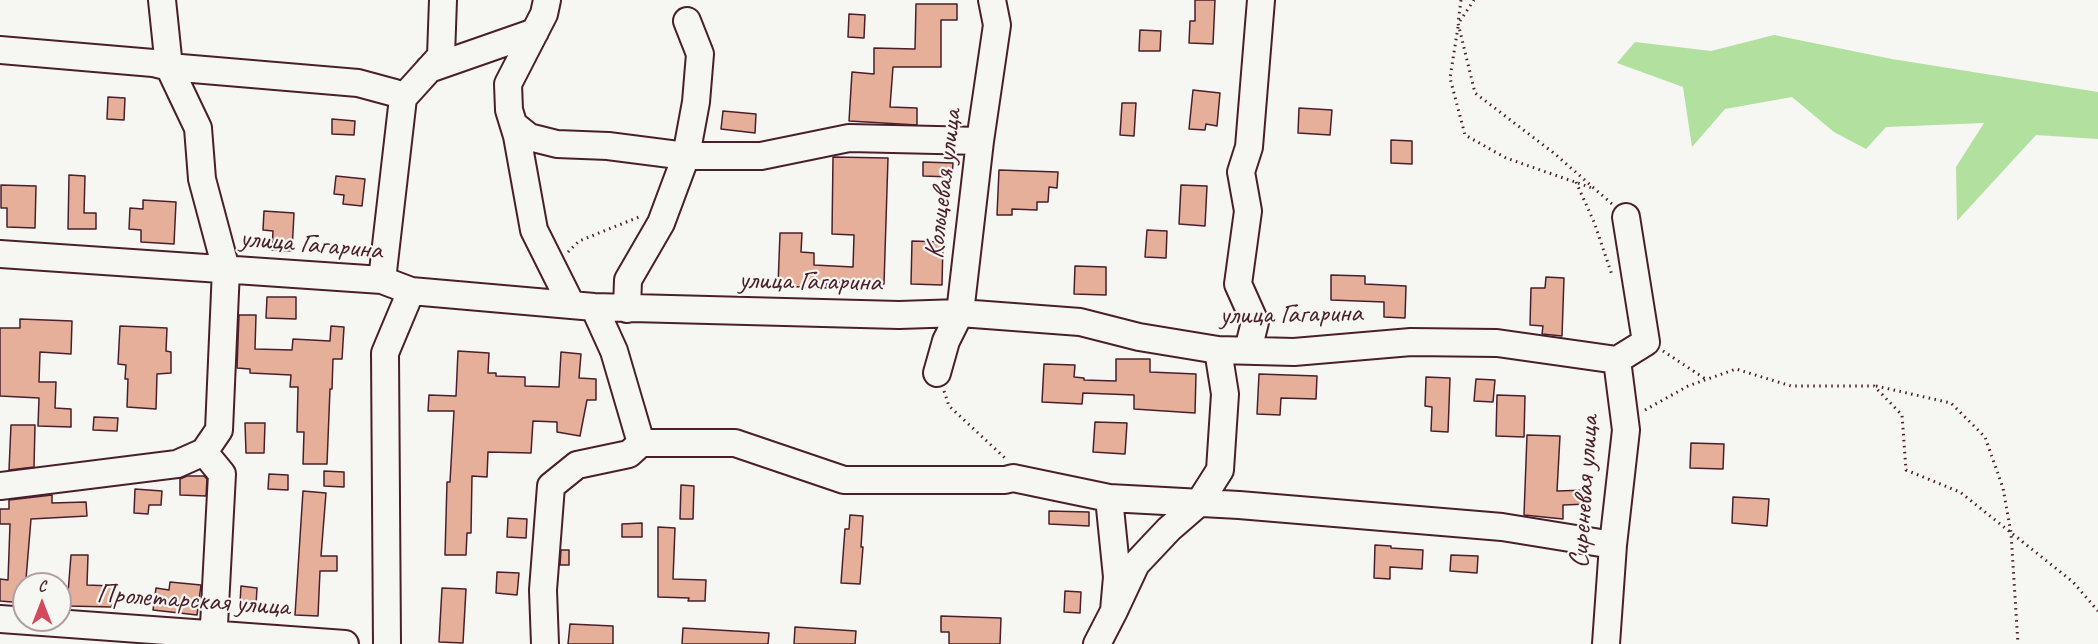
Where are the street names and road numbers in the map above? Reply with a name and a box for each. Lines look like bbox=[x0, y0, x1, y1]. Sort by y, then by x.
street label: Кольцевая улица bbox=[918, 107, 970, 261]
street label: улица Гагарина bbox=[238, 222, 384, 268]
street label: улица Гагарина bbox=[738, 264, 882, 300]
street label: улица Гагарина bbox=[1219, 297, 1363, 333]
street label: Сиреневая улица bbox=[1563, 414, 1607, 570]
street label: Пролетарская улица bbox=[95, 577, 291, 625]

